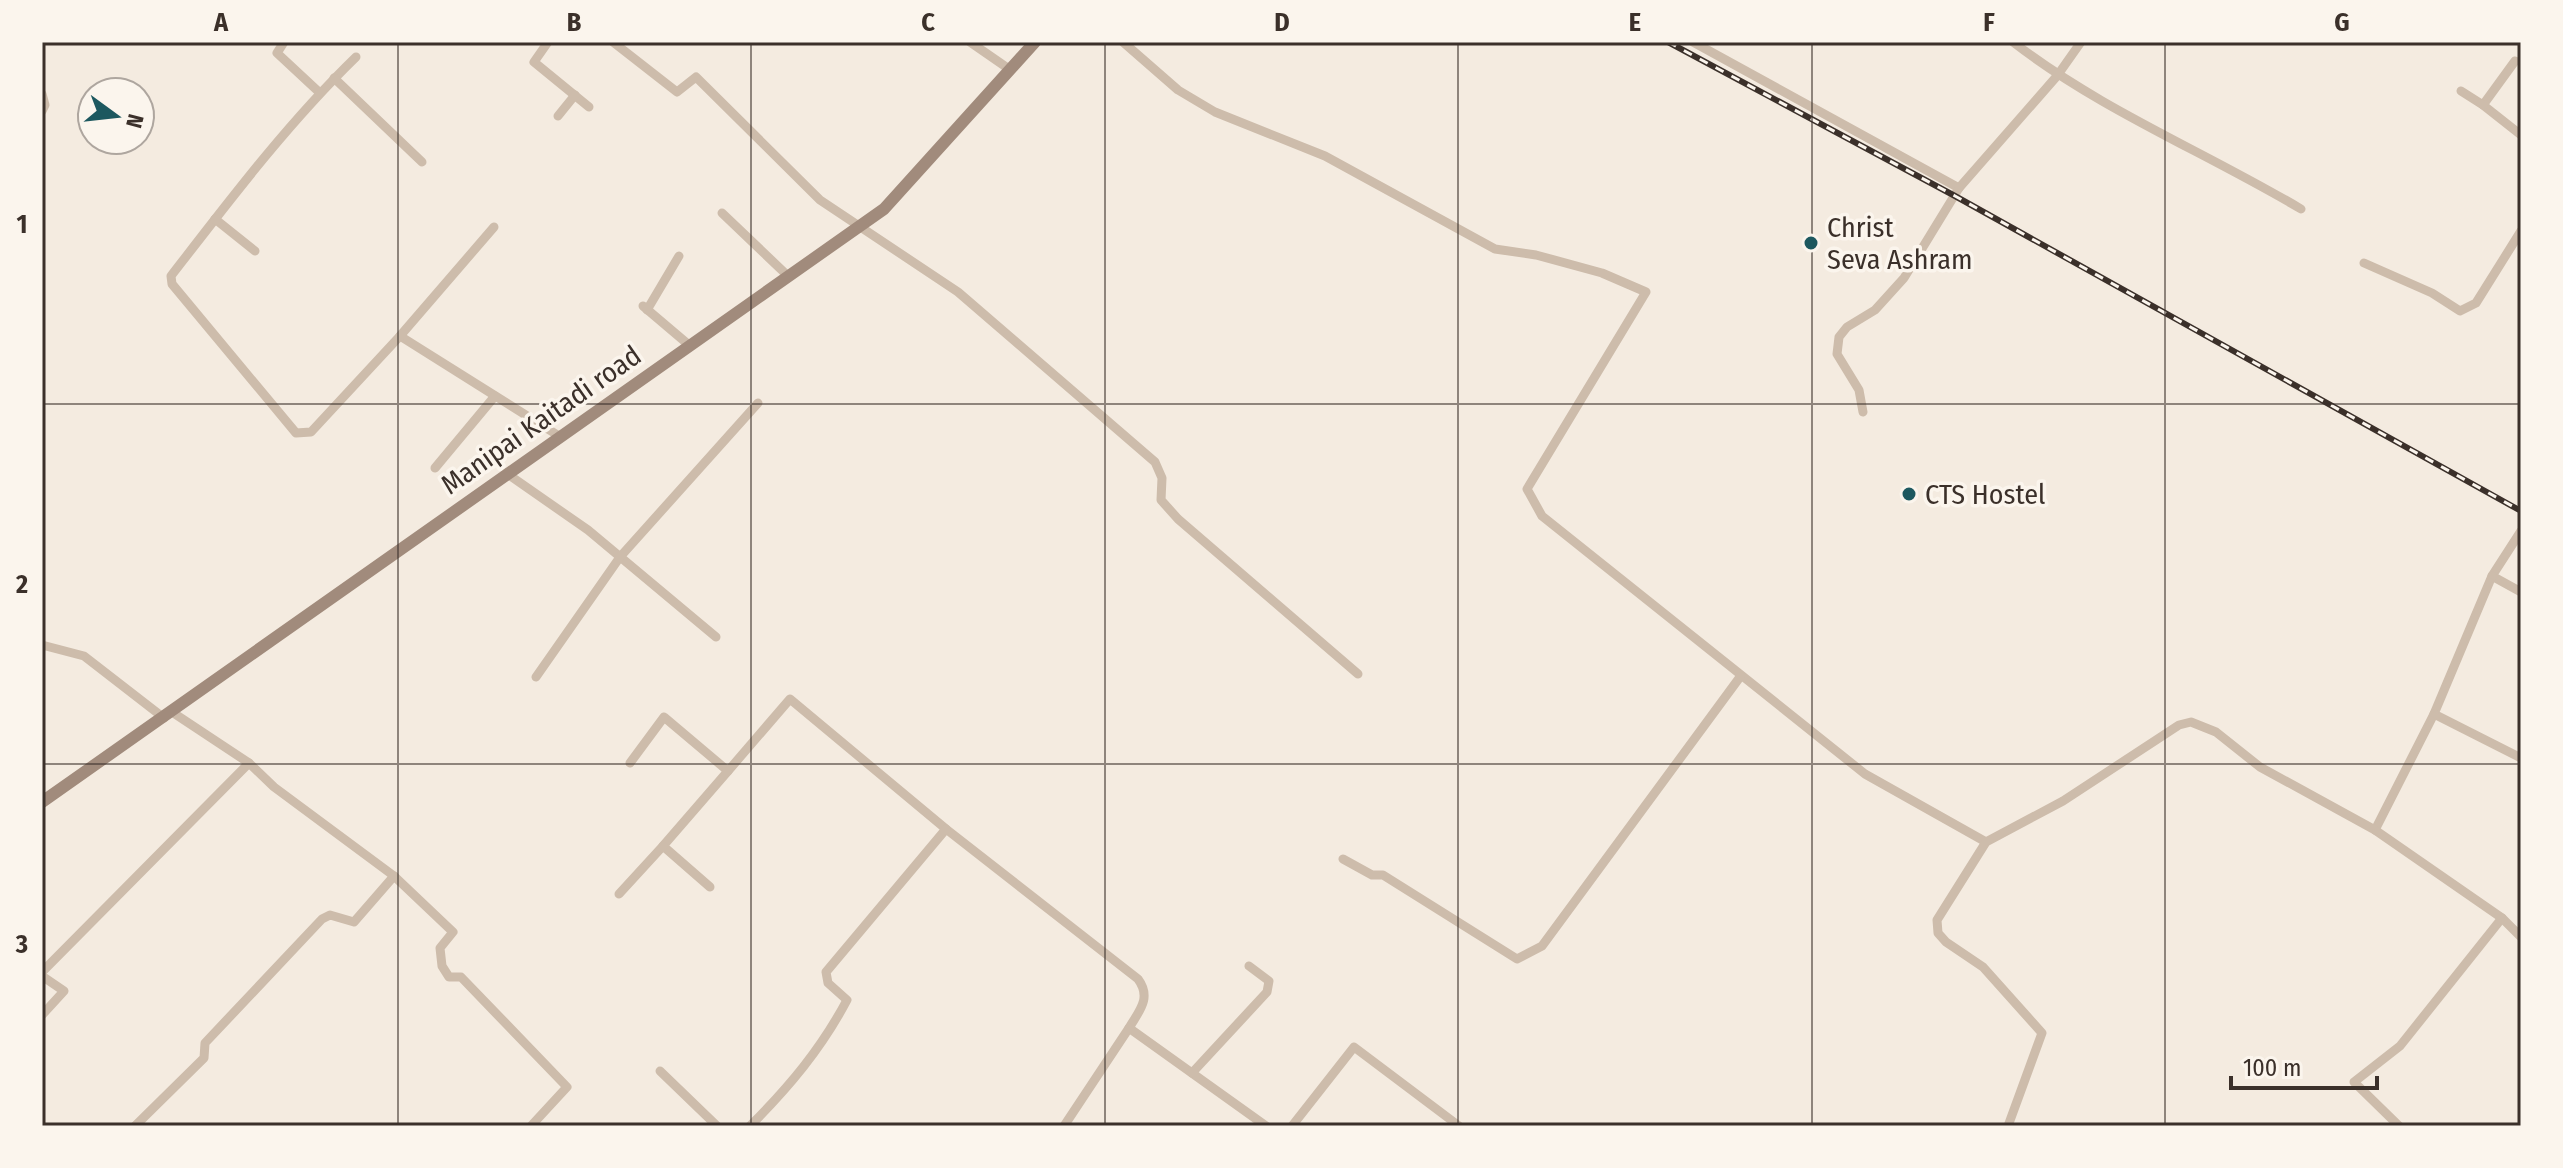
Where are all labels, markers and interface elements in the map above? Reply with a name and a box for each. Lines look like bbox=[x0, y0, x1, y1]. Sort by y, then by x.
text: A bbox=[213, 7, 229, 38]
text: B bbox=[567, 7, 582, 38]
text: C bbox=[921, 7, 935, 38]
text: D bbox=[1274, 7, 1290, 38]
text: E bbox=[1629, 7, 1641, 38]
text: F bbox=[1983, 7, 1995, 38]
text: G bbox=[2334, 7, 2350, 38]
north arrow bbox=[76, 76, 156, 156]
text: N bbox=[120, 111, 150, 131]
text: 1 bbox=[17, 209, 28, 240]
place label: Christ Seva Ashram bbox=[1827, 211, 1973, 276]
marker: Christ Seva Ashram bbox=[1802, 234, 1820, 252]
street label: Manipai Kaitadi road bbox=[435, 339, 647, 501]
place label: CTS Hostel bbox=[1925, 478, 2045, 511]
marker: CTS Hostel bbox=[1900, 485, 1918, 503]
text: 2 bbox=[15, 569, 28, 600]
text: 3 bbox=[15, 929, 28, 960]
scale bar bbox=[2231, 1040, 2377, 1090]
text: 100 m bbox=[2243, 1054, 2301, 1082]

